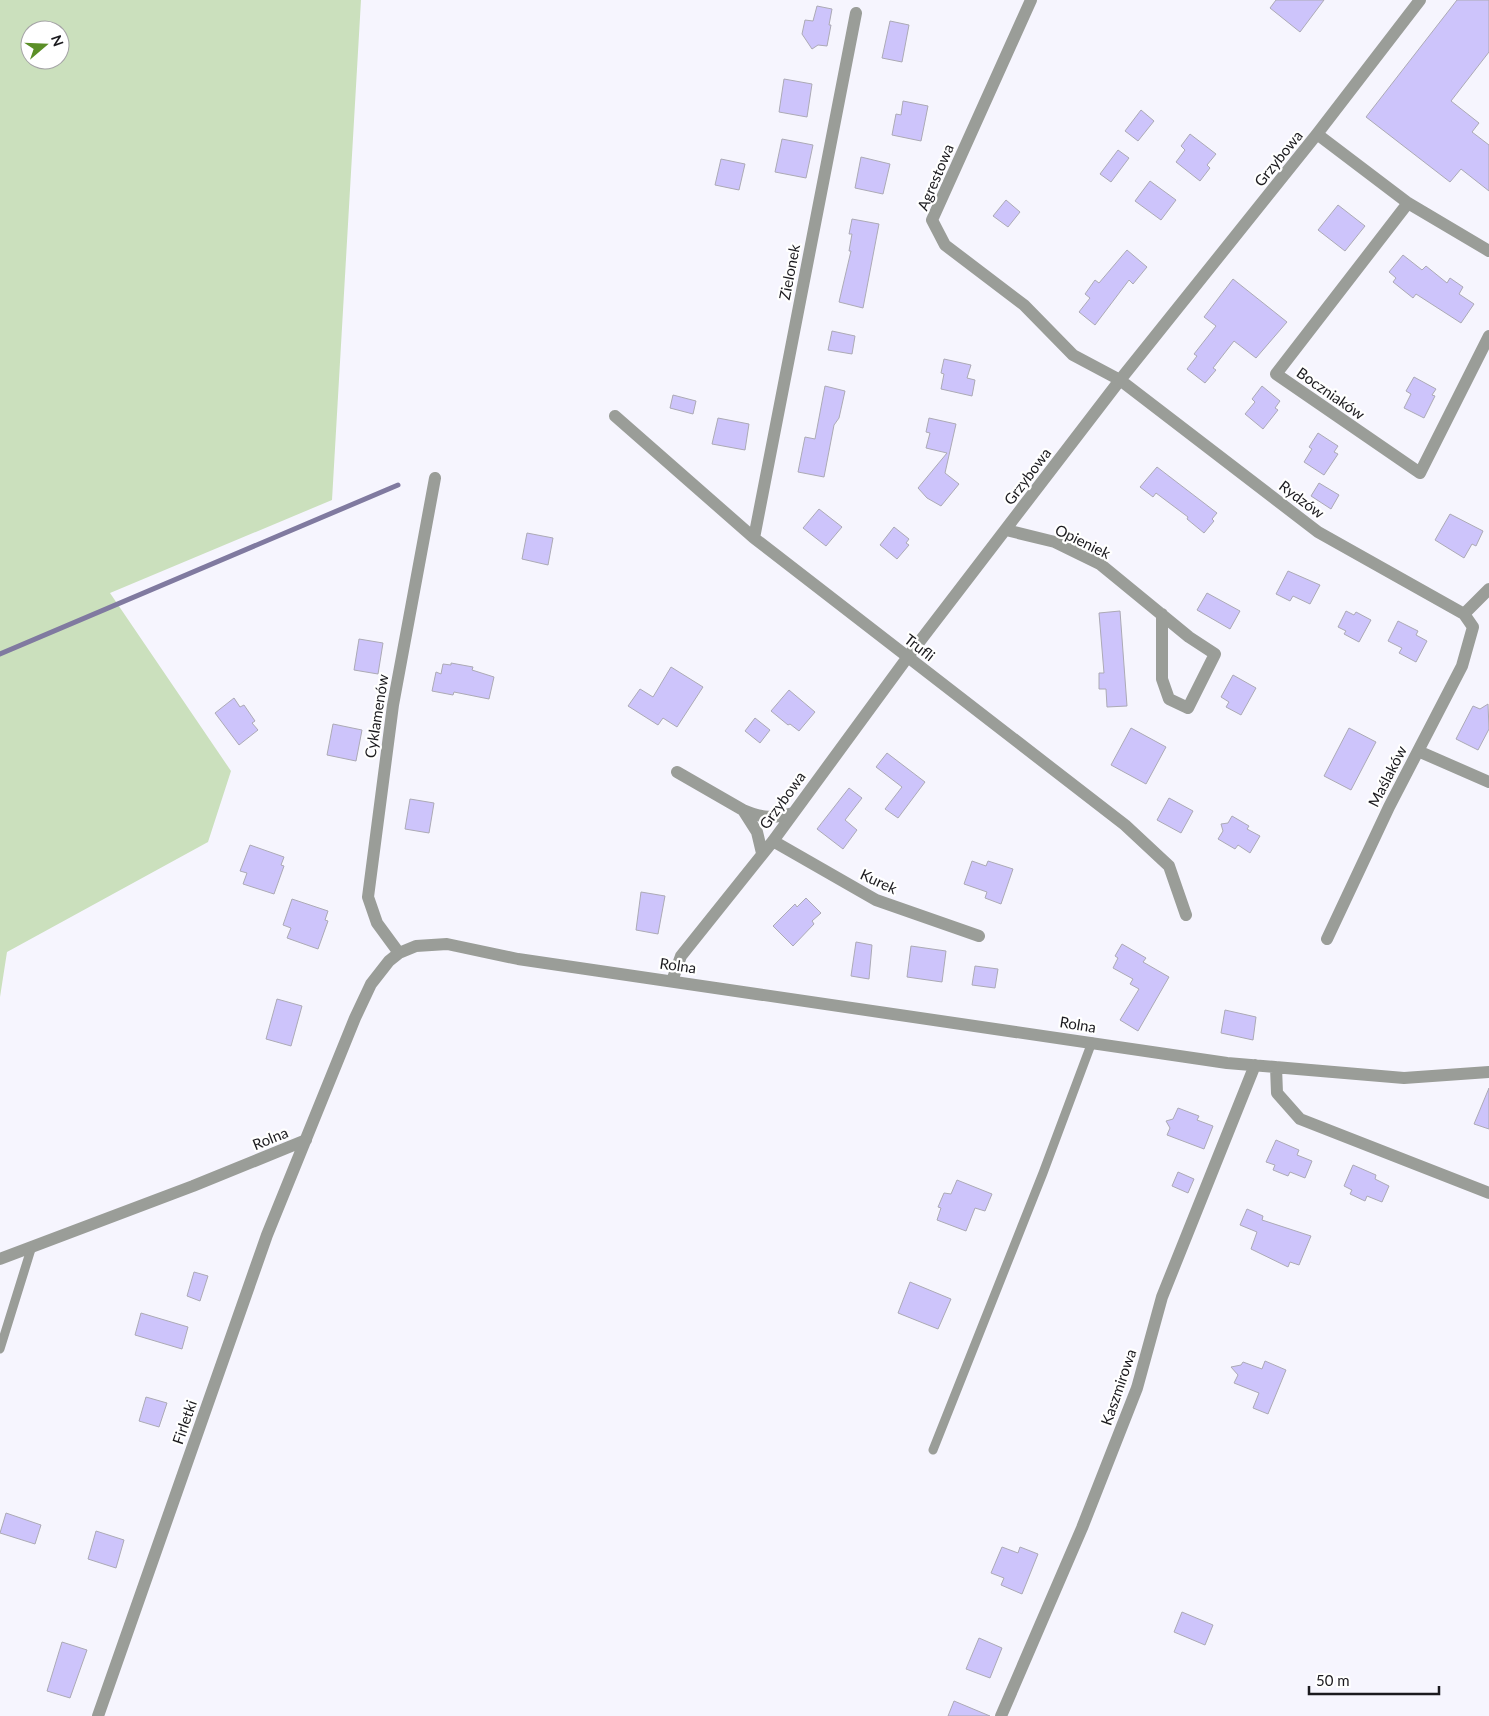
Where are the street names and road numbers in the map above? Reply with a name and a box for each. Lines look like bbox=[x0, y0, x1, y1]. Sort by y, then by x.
street label: Grzybowa bbox=[1250, 126, 1306, 190]
street label: Agrestowa bbox=[913, 141, 957, 213]
street label: Zielonek bbox=[775, 242, 803, 301]
street label: Boczniaków bbox=[1294, 363, 1369, 423]
street label: Grzybowa bbox=[1000, 444, 1054, 508]
street label: Rydzów bbox=[1276, 476, 1328, 522]
street label: Opieniek bbox=[1052, 520, 1114, 562]
street label: Trufli bbox=[901, 630, 939, 664]
street label: Cyklamenów bbox=[360, 672, 392, 759]
street label: Maślaków bbox=[1364, 742, 1410, 809]
street label: Grzybowa bbox=[755, 768, 809, 832]
street label: Kurek bbox=[858, 865, 901, 897]
street label: Rolna bbox=[659, 954, 697, 976]
street label: Rolna bbox=[1058, 1012, 1098, 1036]
street label: Rolna bbox=[250, 1123, 290, 1153]
street label: Kaszmirowa bbox=[1097, 1347, 1139, 1427]
street label: Firletki bbox=[168, 1398, 200, 1446]

